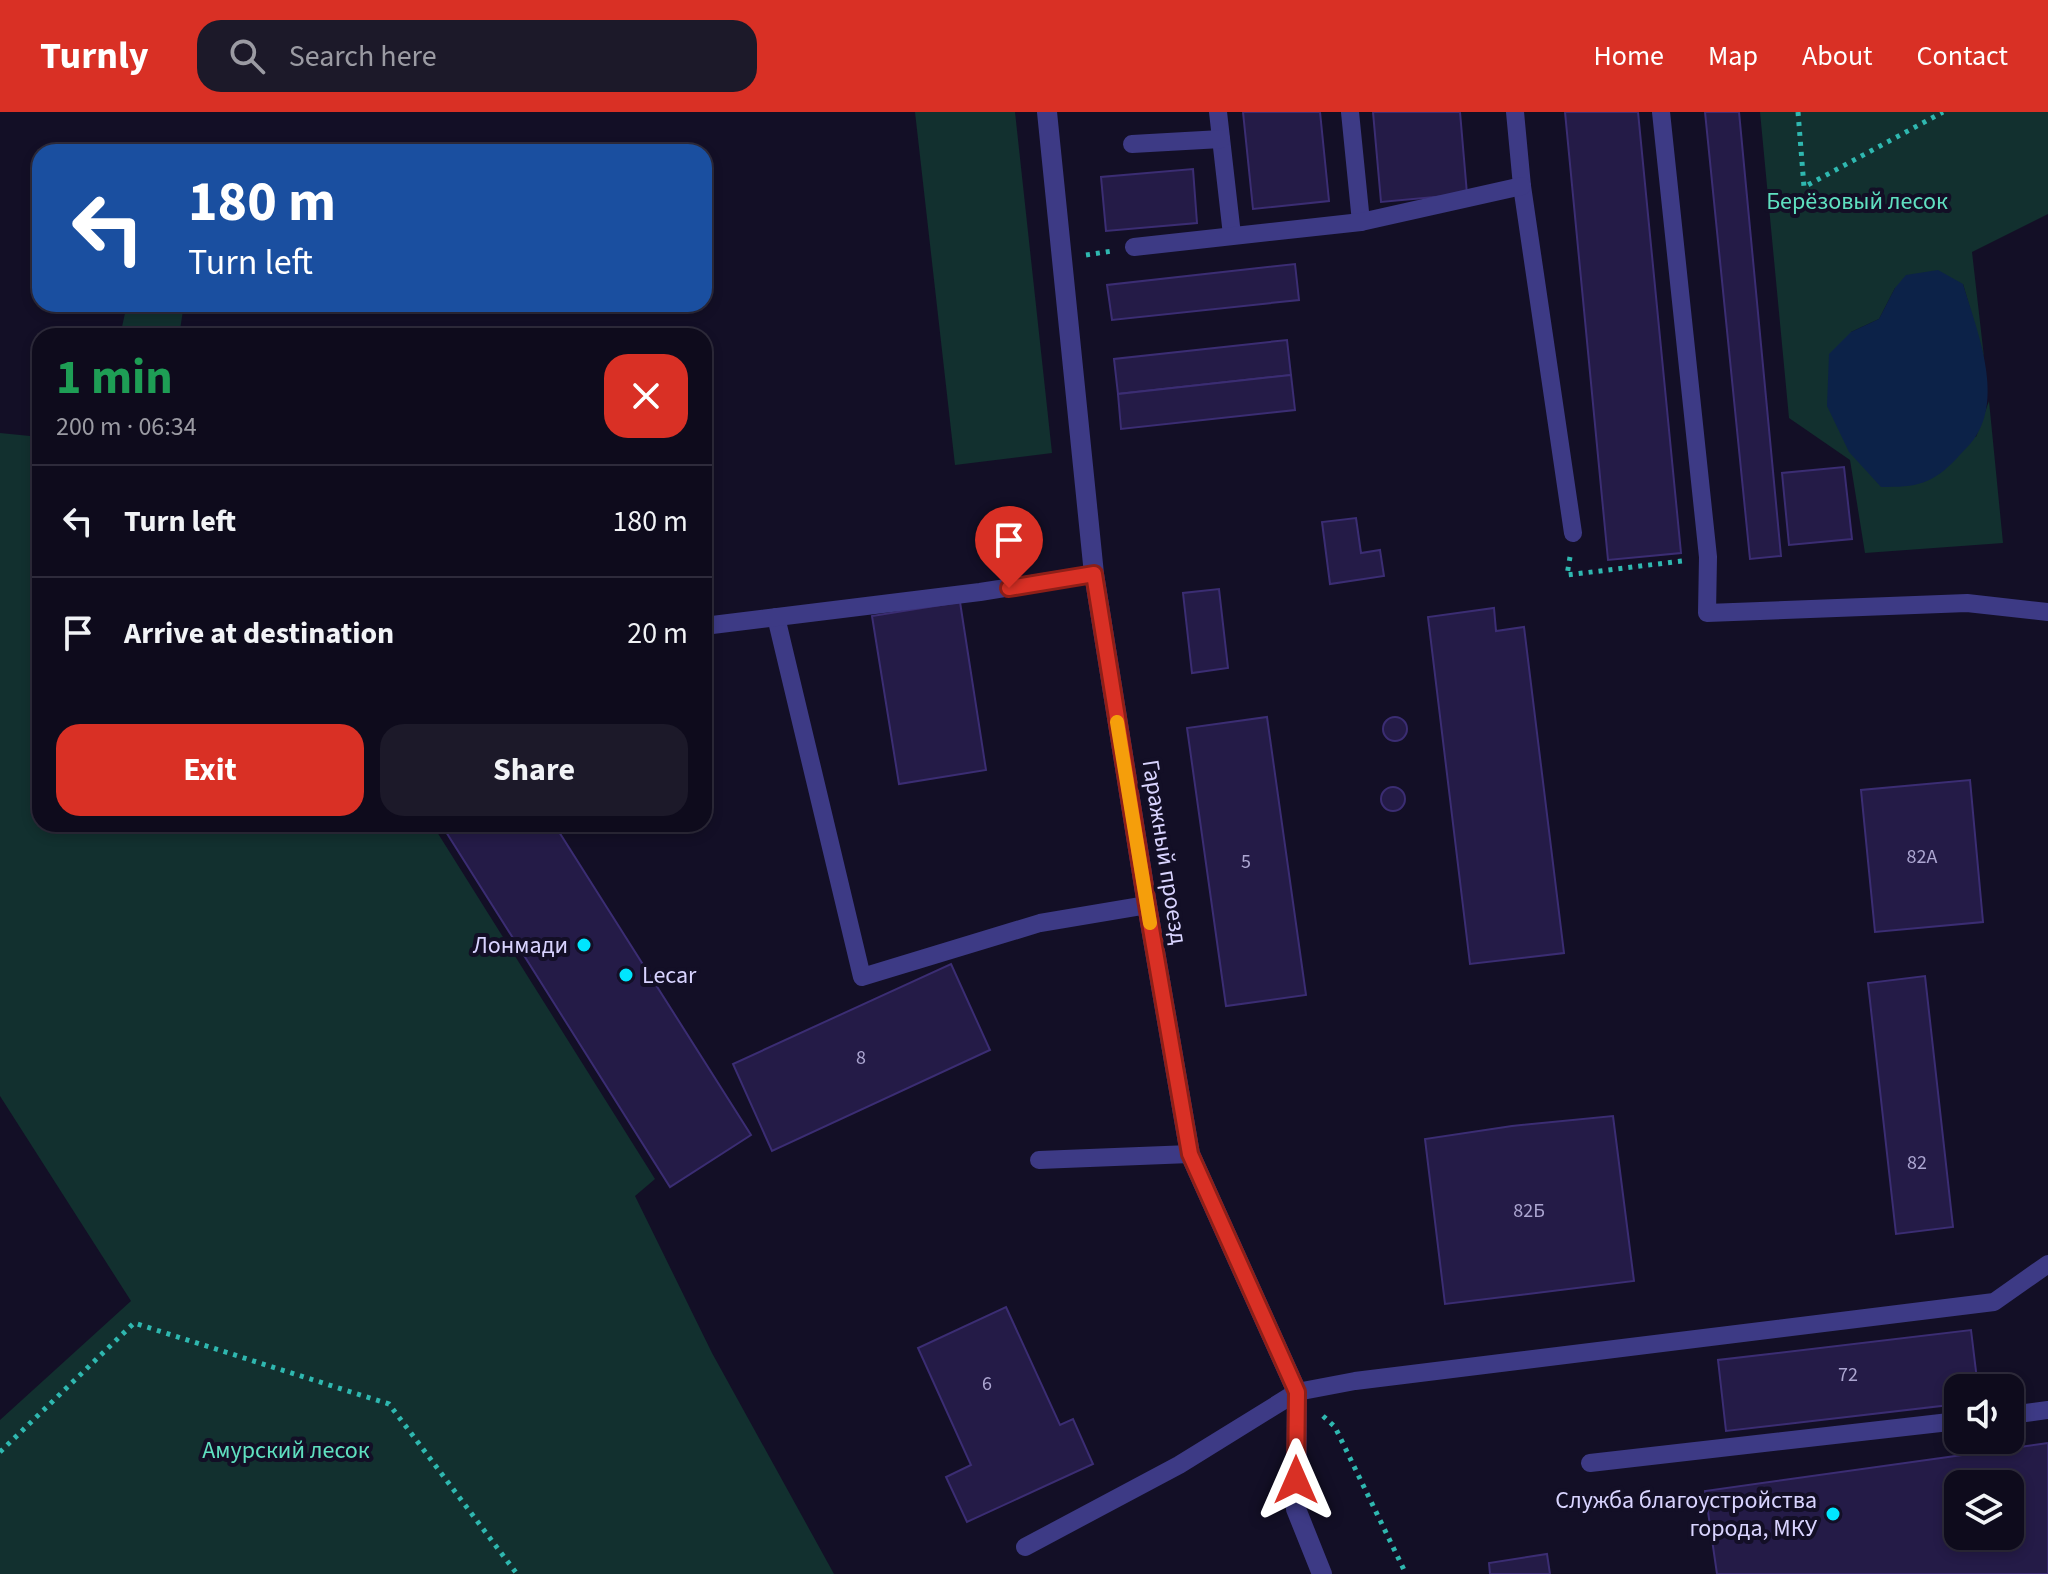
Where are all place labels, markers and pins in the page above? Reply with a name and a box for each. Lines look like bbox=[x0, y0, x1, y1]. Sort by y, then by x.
pin bbox=[975, 506, 1043, 588]
place label: Лонмади bbox=[473, 928, 568, 963]
marker: Лонмади bbox=[575, 936, 593, 954]
place label: Lecar bbox=[642, 958, 697, 993]
marker: Lecar bbox=[617, 966, 635, 984]
place label: Служба благоустройства города, МКУ bbox=[1555, 1483, 1818, 1546]
marker: Служба благоустройства города, МКУ bbox=[1824, 1505, 1842, 1523]

